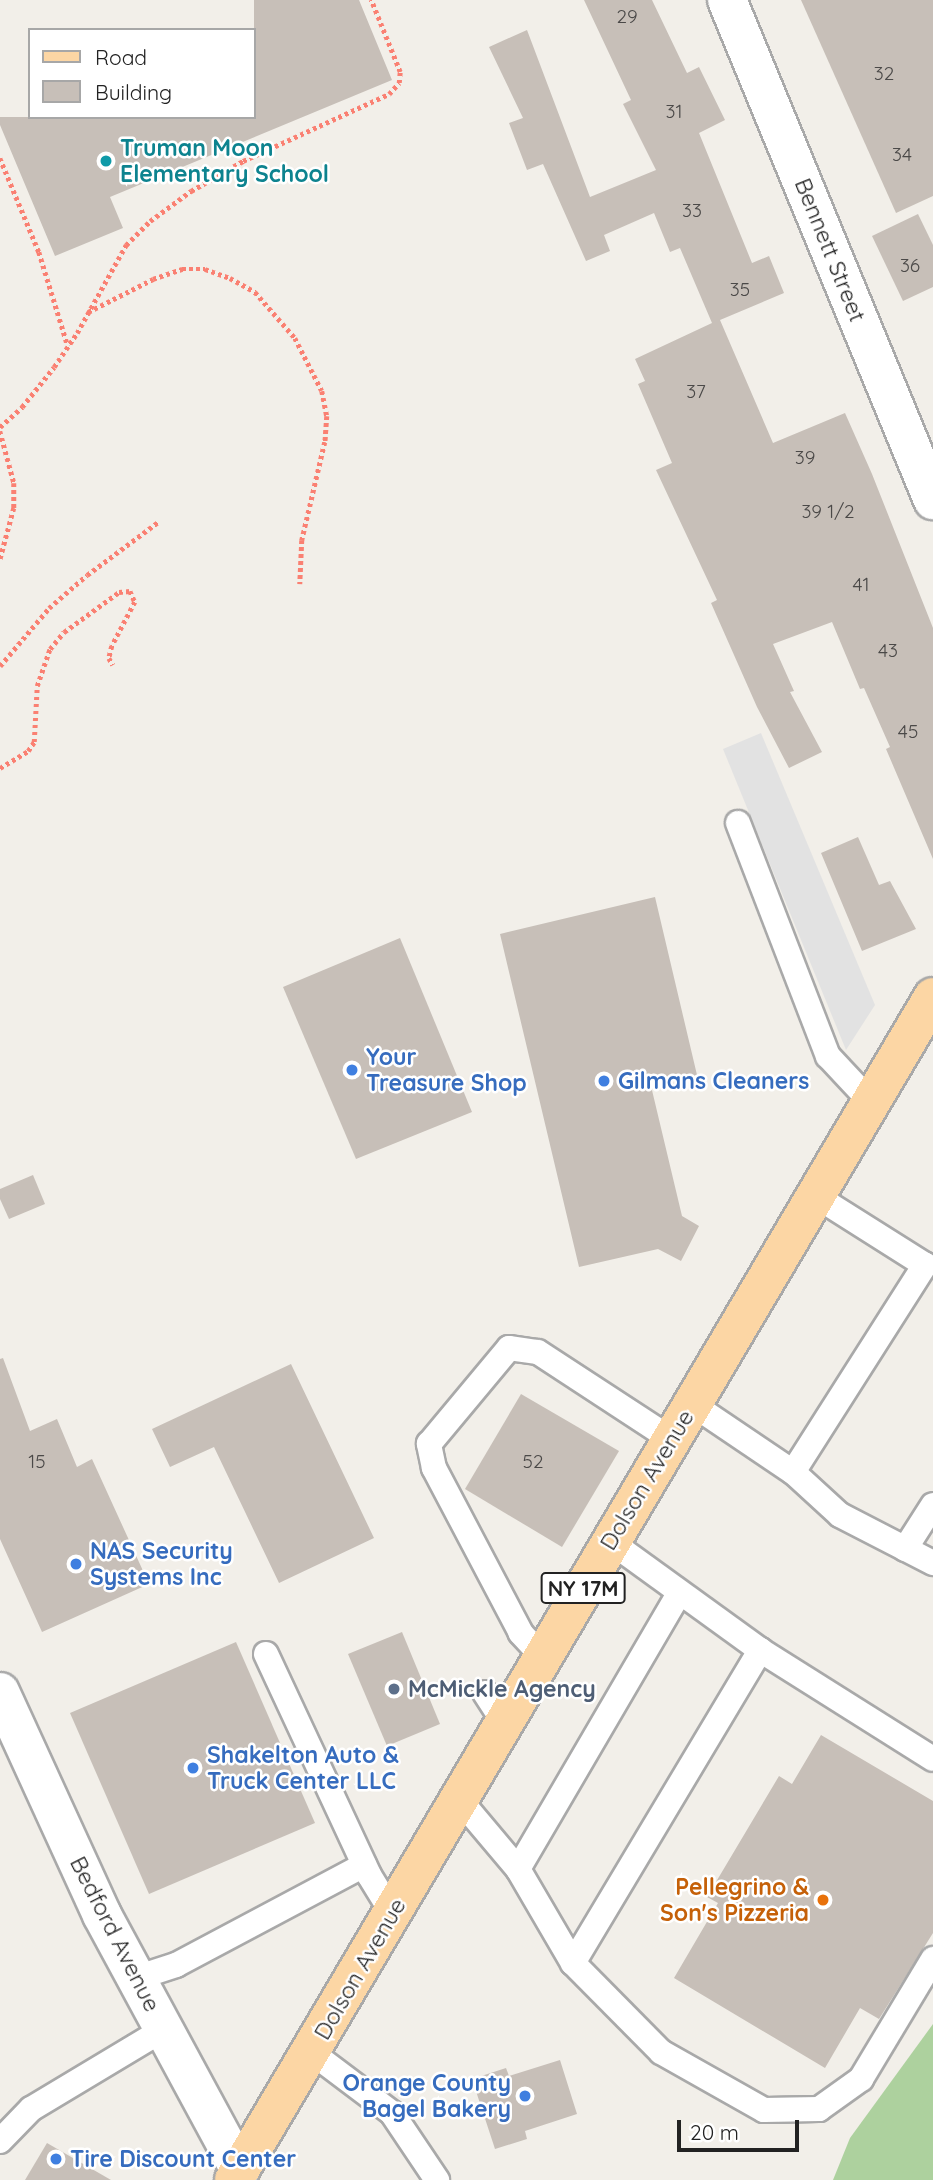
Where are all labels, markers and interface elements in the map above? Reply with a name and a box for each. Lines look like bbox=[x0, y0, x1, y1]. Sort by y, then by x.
house number: 29 bbox=[616, 6, 638, 28]
legend bbox=[28, 28, 256, 119]
text: Road bbox=[95, 44, 147, 70]
house number: 32 bbox=[874, 63, 894, 85]
text: Building bbox=[95, 79, 172, 105]
house number: 31 bbox=[666, 101, 682, 123]
place label: Truman Moon Elementary School bbox=[120, 134, 329, 188]
house number: 34 bbox=[892, 144, 912, 166]
marker: Truman Moon Elementary School bbox=[98, 153, 114, 169]
street label: Bennett Street bbox=[789, 174, 871, 326]
house number: 33 bbox=[682, 200, 702, 222]
house number: 36 bbox=[900, 255, 920, 277]
house number: 35 bbox=[730, 279, 750, 301]
house number: 37 bbox=[686, 381, 706, 403]
house number: 39 bbox=[795, 447, 815, 469]
house number: 39 1/2 bbox=[801, 501, 855, 523]
house number: 41 bbox=[853, 574, 869, 596]
house number: 43 bbox=[878, 640, 898, 662]
house number: 45 bbox=[898, 721, 918, 743]
place label: Your Treasure Shop bbox=[366, 1043, 527, 1097]
marker: Your Treasure Shop bbox=[344, 1062, 360, 1078]
place label: Gilmans Cleaners bbox=[618, 1067, 809, 1095]
marker: Gilmans Cleaners bbox=[596, 1073, 612, 1089]
street label: Dolson Avenue bbox=[594, 1405, 700, 1555]
house number: 15 bbox=[28, 1451, 46, 1473]
house number: 52 bbox=[523, 1451, 543, 1473]
place label: NAS Security Systems Inc bbox=[90, 1537, 233, 1591]
marker: NAS Security Systems Inc bbox=[68, 1556, 84, 1572]
road number: NY 17M bbox=[539, 1570, 627, 1606]
place label: McMickle Agency bbox=[408, 1675, 596, 1703]
marker: McMickle Agency bbox=[386, 1681, 402, 1697]
place label: Shakelton Auto & Truck Center LLC bbox=[207, 1741, 399, 1795]
marker: Shakelton Auto & Truck Center LLC bbox=[185, 1760, 201, 1776]
street label: Bedford Avenue bbox=[64, 1852, 166, 2016]
place label: Pellegrino & Son's Pizzeria bbox=[660, 1873, 809, 1927]
marker: Pellegrino & Son's Pizzeria bbox=[815, 1892, 831, 1908]
street label: Dolson Avenue bbox=[308, 1893, 412, 2045]
place label: Orange County Bagel Bakery bbox=[343, 2069, 511, 2123]
marker: Orange County Bagel Bakery bbox=[517, 2088, 533, 2104]
scale bar bbox=[681, 2106, 804, 2150]
text: 20 m bbox=[690, 2119, 739, 2145]
place label: Tire Discount Center bbox=[70, 2145, 296, 2173]
marker: Tire Discount Center bbox=[48, 2151, 64, 2167]

